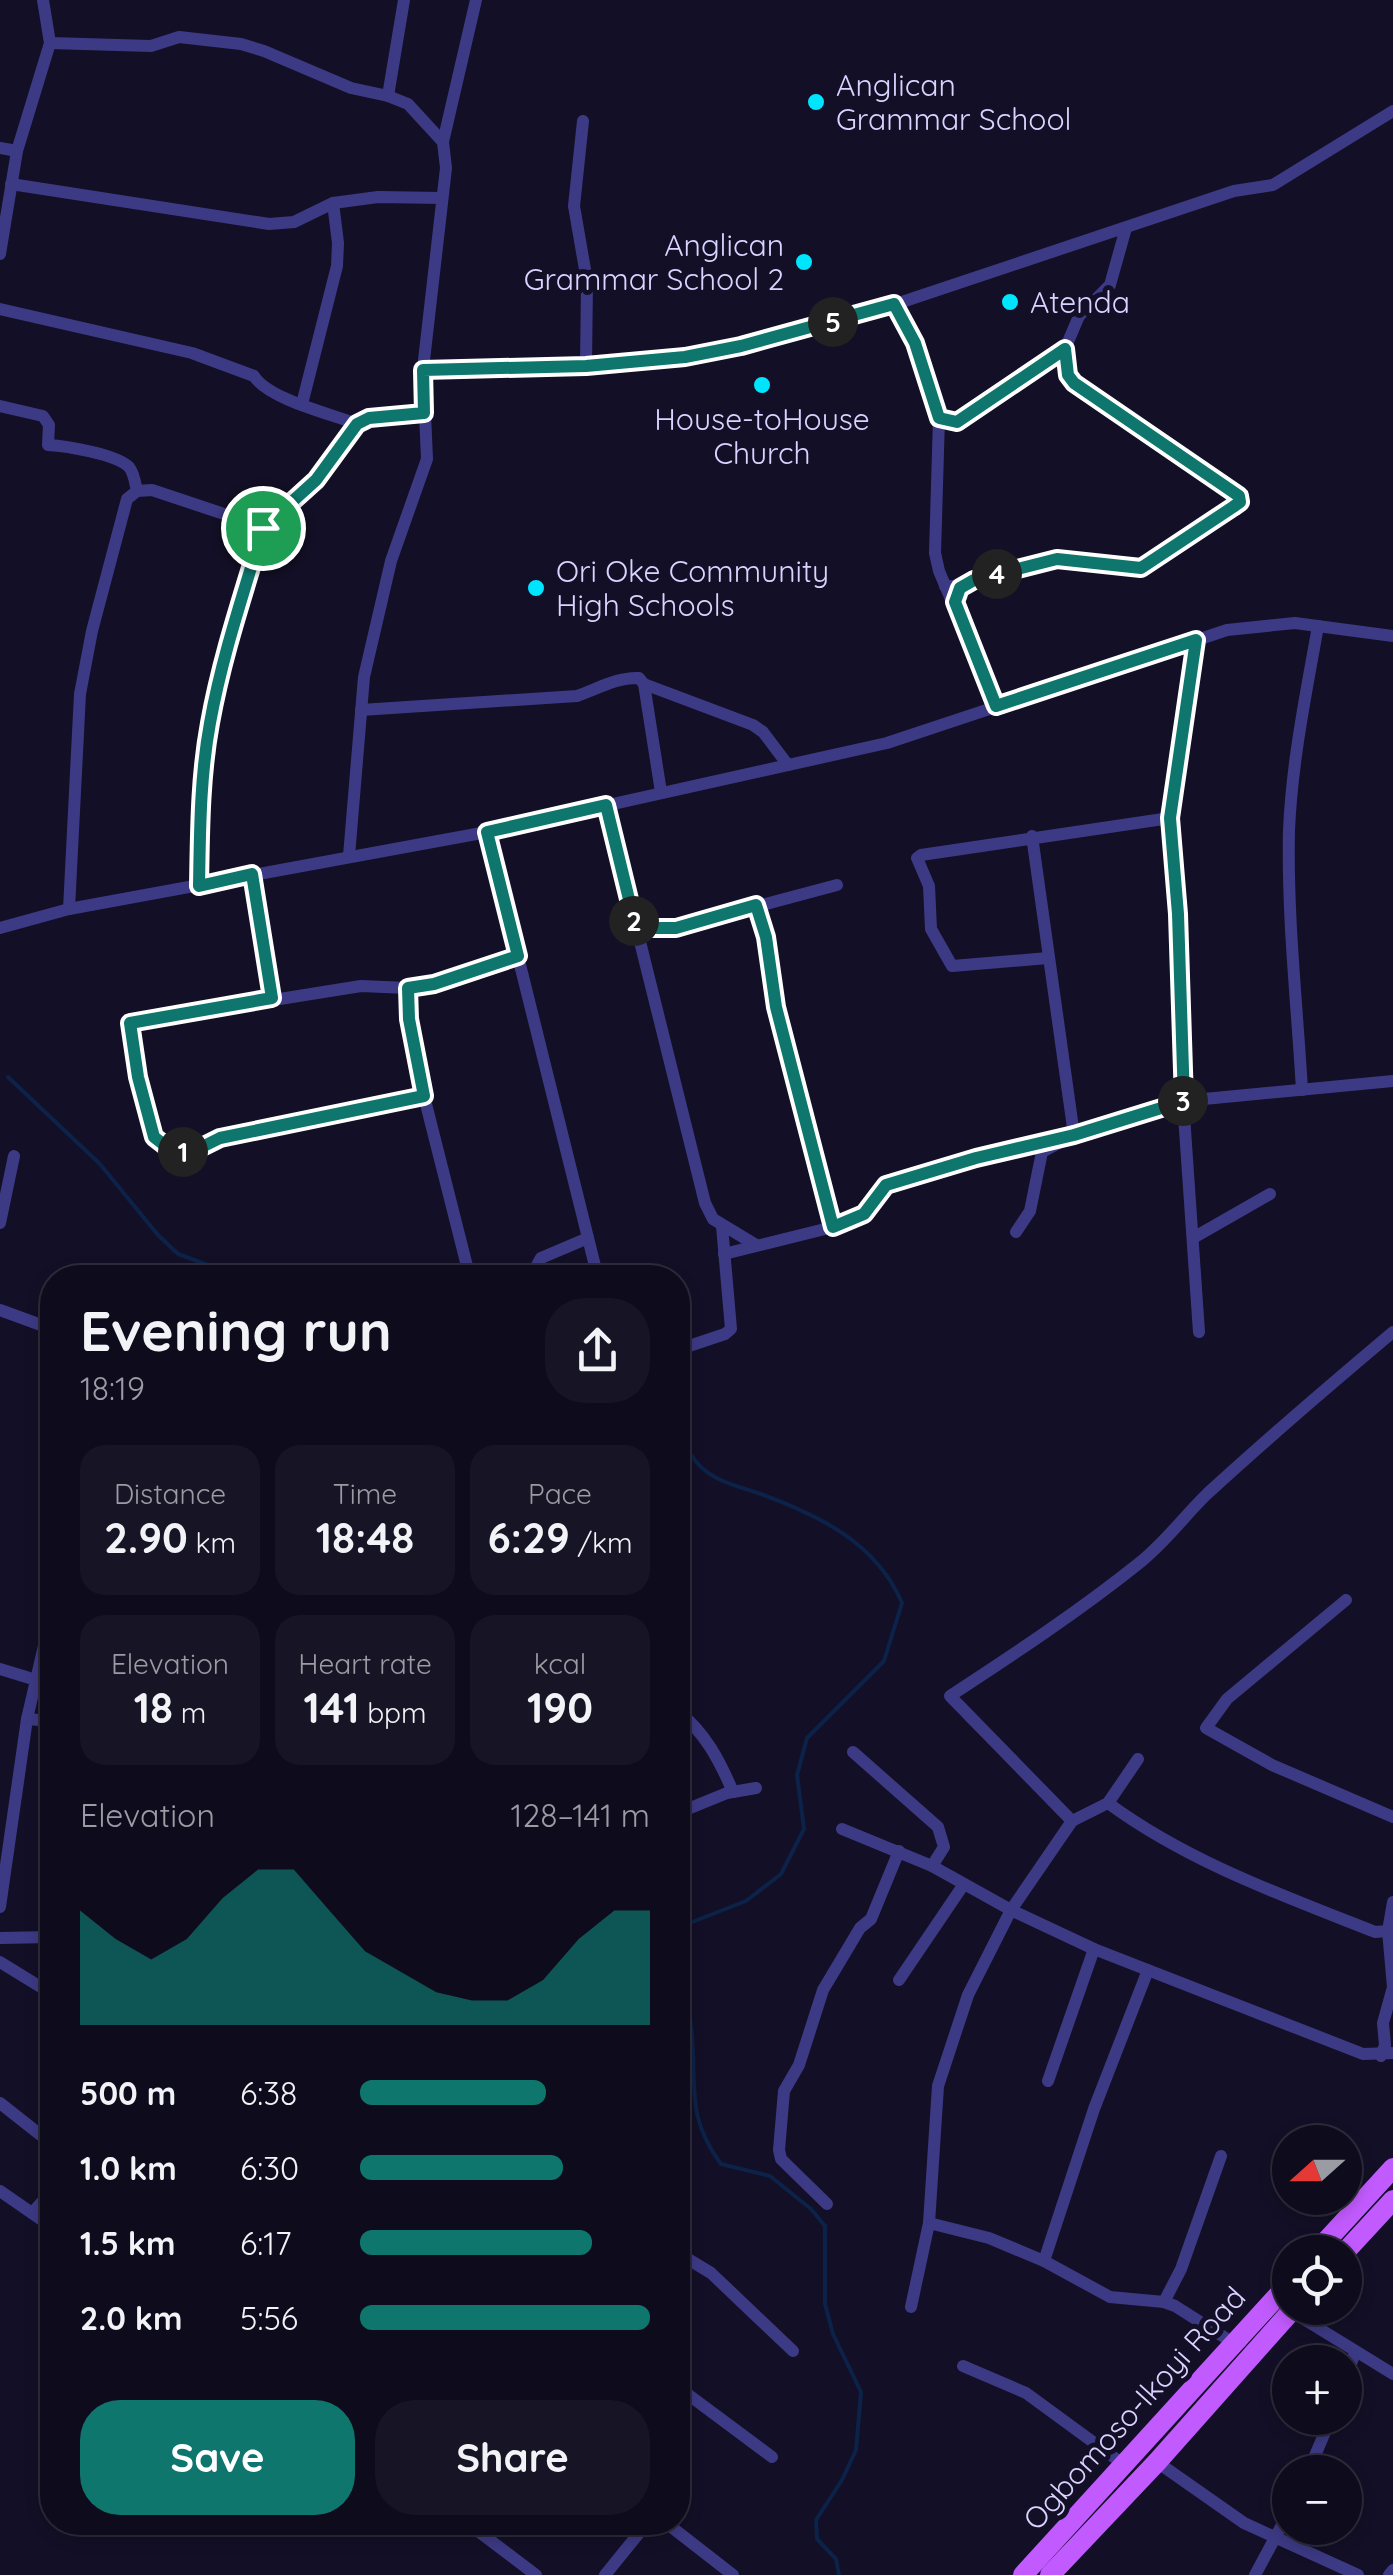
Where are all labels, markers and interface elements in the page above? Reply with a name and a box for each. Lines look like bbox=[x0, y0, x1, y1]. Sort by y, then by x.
place label: Anglican Grammar School bbox=[836, 66, 1071, 138]
marker: Anglican Grammar School bbox=[805, 91, 827, 113]
place label: Anglican Grammar School 2 bbox=[524, 226, 784, 298]
marker: Anglican Grammar School 2 bbox=[793, 251, 815, 273]
place label: Atenda bbox=[1030, 283, 1130, 321]
marker: Atenda bbox=[999, 291, 1021, 313]
pin: 5 bbox=[808, 297, 858, 347]
text: 5 bbox=[825, 304, 841, 339]
marker: House-toHouse Church bbox=[751, 374, 773, 396]
place label: House-toHouse Church bbox=[654, 400, 870, 472]
pin bbox=[221, 486, 306, 571]
icon: arrive bbox=[236, 501, 291, 556]
pin: 4 bbox=[972, 549, 1022, 599]
place label: Ori Oke Community High Schools bbox=[556, 552, 829, 624]
text: 4 bbox=[989, 556, 1005, 591]
marker: Ori Oke Community High Schools bbox=[525, 577, 547, 599]
pin: 2 bbox=[609, 896, 659, 946]
text: 2 bbox=[626, 903, 642, 938]
pin: 3 bbox=[1158, 1076, 1208, 1126]
text: 3 bbox=[1175, 1083, 1191, 1118]
pin: 1 bbox=[158, 1127, 208, 1177]
text: 1 bbox=[178, 1134, 188, 1169]
text: Evening run bbox=[80, 1296, 392, 1365]
button: share bbox=[545, 1298, 650, 1403]
text: 18:19 bbox=[80, 1368, 145, 1408]
text: Distance bbox=[114, 1476, 226, 1511]
text: Time bbox=[333, 1476, 397, 1511]
text: Pace bbox=[528, 1476, 592, 1511]
text: 2.90 bbox=[104, 1511, 188, 1564]
text: 18:48 bbox=[316, 1511, 414, 1564]
text: 6:29 bbox=[487, 1511, 570, 1564]
text: km bbox=[188, 1525, 236, 1560]
text: /km bbox=[570, 1525, 633, 1560]
text: Elevation bbox=[111, 1646, 229, 1681]
text: Heart rate bbox=[298, 1646, 432, 1681]
text: kcal bbox=[534, 1646, 586, 1681]
text: 18 bbox=[134, 1681, 173, 1734]
text: 141 bbox=[303, 1681, 360, 1734]
text: 190 bbox=[527, 1681, 593, 1734]
text: m bbox=[173, 1695, 206, 1730]
text: bpm bbox=[360, 1695, 427, 1730]
text: Elevation bbox=[80, 1795, 215, 1835]
text: 128–141 m bbox=[511, 1795, 650, 1835]
text: 500 m bbox=[80, 2073, 176, 2113]
text: 6:38 bbox=[240, 2073, 297, 2113]
north arrow bbox=[1272, 2125, 1362, 2215]
map controls bbox=[1272, 2125, 1362, 2545]
text: 1.0 km bbox=[80, 2148, 177, 2188]
text: 6:30 bbox=[240, 2148, 299, 2188]
text: 1.5 km bbox=[80, 2223, 176, 2263]
text: 6:17 bbox=[240, 2223, 291, 2263]
button: locate bbox=[1272, 2235, 1362, 2325]
street label: Ogbomoso-Ikoyi Road bbox=[1015, 2278, 1253, 2538]
text: 2.0 km bbox=[80, 2298, 183, 2338]
text: 5:56 bbox=[240, 2298, 298, 2338]
button: + bbox=[1272, 2345, 1362, 2435]
button: Save bbox=[80, 2400, 355, 2515]
button: Share bbox=[375, 2400, 650, 2515]
button: − bbox=[1272, 2455, 1362, 2545]

